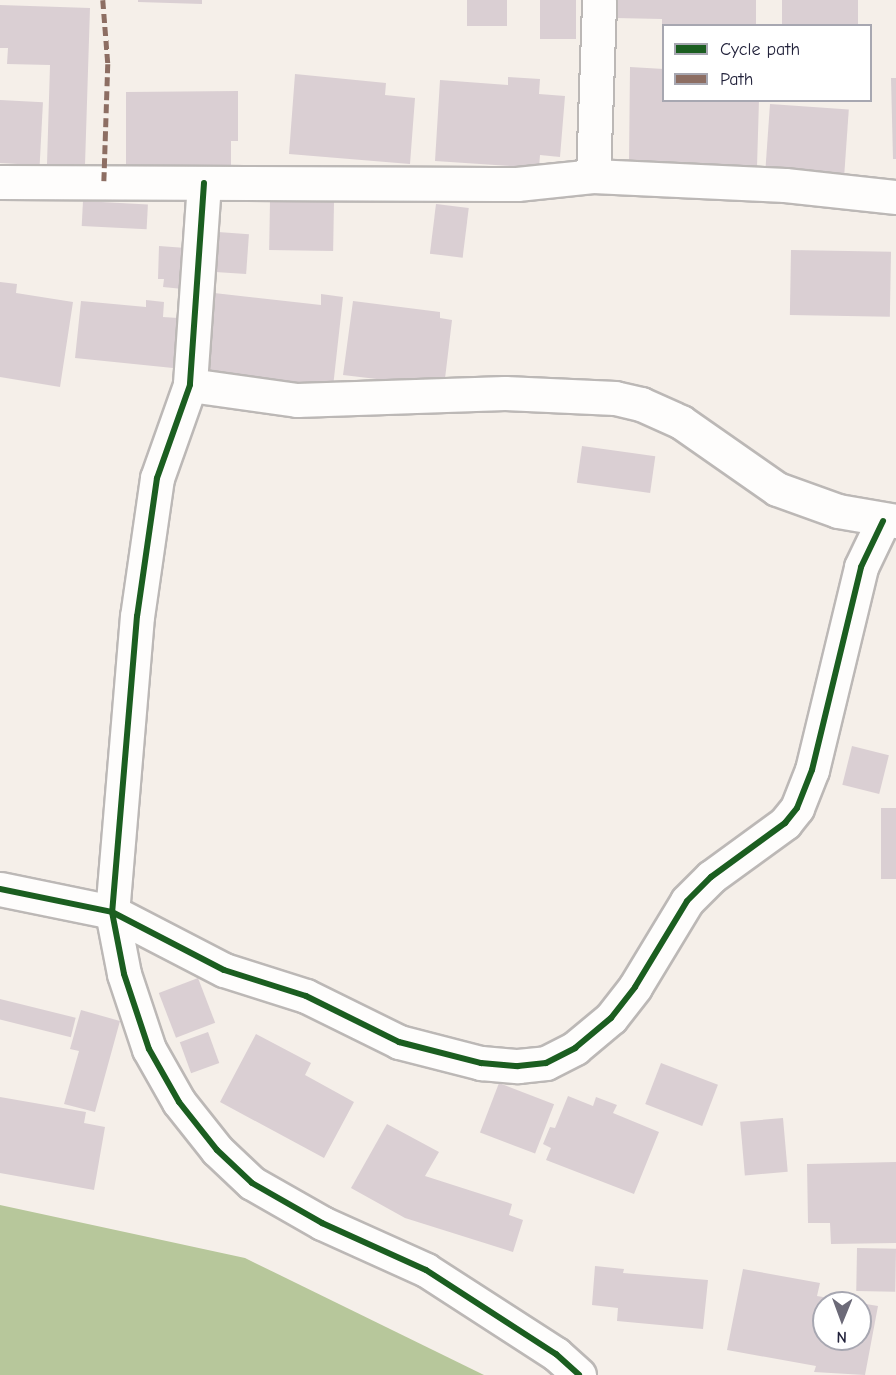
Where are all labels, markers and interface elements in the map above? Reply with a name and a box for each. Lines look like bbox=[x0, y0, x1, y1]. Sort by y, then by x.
legend bbox=[662, 24, 872, 102]
text: Cycle path bbox=[720, 39, 800, 60]
text: Path bbox=[720, 69, 753, 90]
north arrow bbox=[812, 1291, 872, 1351]
text: N bbox=[836, 1328, 847, 1346]

